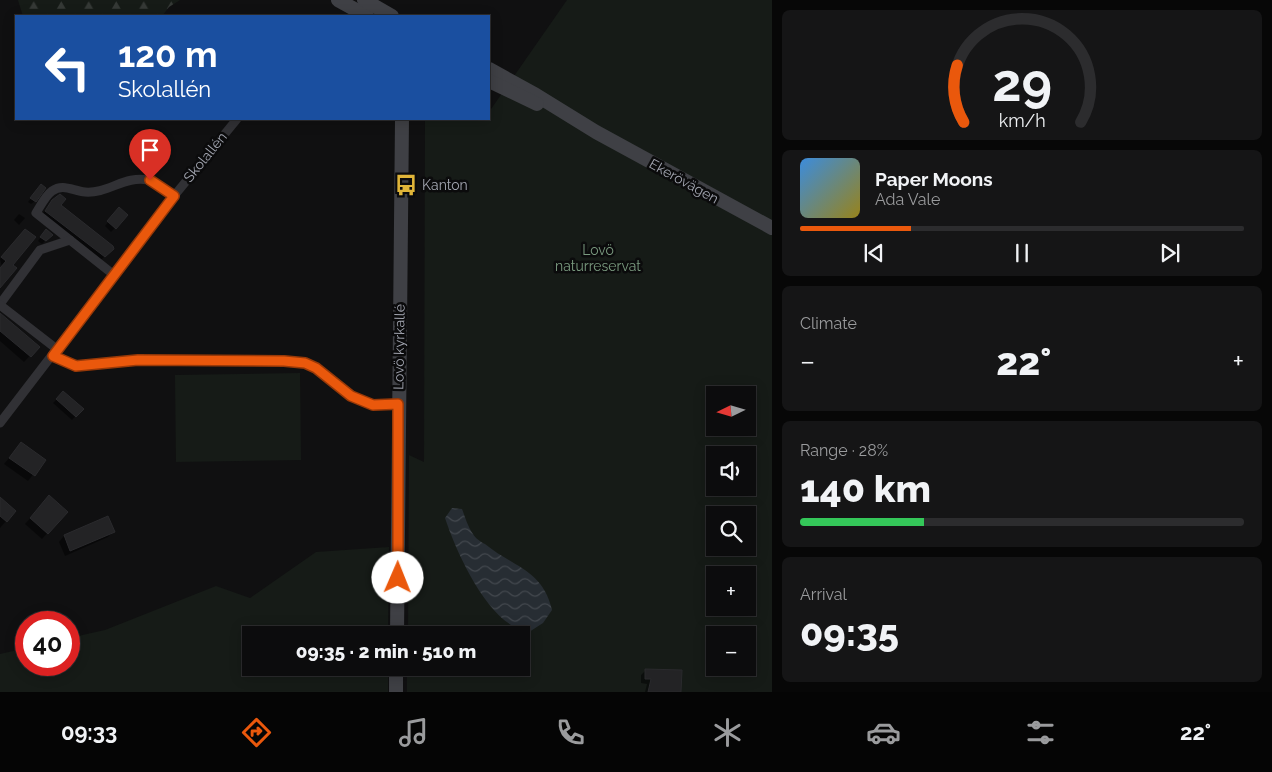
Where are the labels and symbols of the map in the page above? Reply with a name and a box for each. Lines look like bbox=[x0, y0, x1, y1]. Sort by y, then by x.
pin bbox=[129, 129, 171, 180]
street label: Skolallén bbox=[180, 129, 230, 185]
street label: Ekerövägen bbox=[647, 155, 721, 207]
bus stop icon: Kanton bbox=[393, 172, 419, 198]
place label: Kanton bbox=[422, 177, 468, 193]
park label: Lovö naturreservat bbox=[555, 242, 641, 274]
street label: Lovö kyrkallé bbox=[390, 304, 408, 390]
north arrow bbox=[706, 386, 756, 436]
position arrow bbox=[371, 551, 423, 603]
speed limit sign: 40 bbox=[15, 611, 80, 676]

